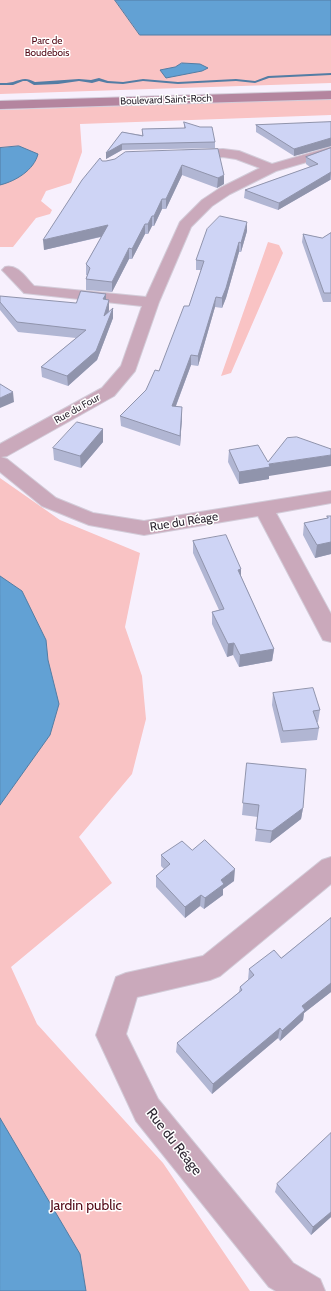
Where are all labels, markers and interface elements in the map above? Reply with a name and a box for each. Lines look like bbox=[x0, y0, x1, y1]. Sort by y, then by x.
park label: Parc de Boudebois bbox=[25, 35, 69, 58]
street label: Boulevard Saint-Roch bbox=[120, 92, 212, 108]
street label: Rue du Four bbox=[52, 392, 102, 426]
street label: Rue du Réage bbox=[149, 509, 219, 535]
street label: Rue du Réage bbox=[143, 1105, 205, 1179]
park label: Jardin public bbox=[50, 1198, 122, 1214]

